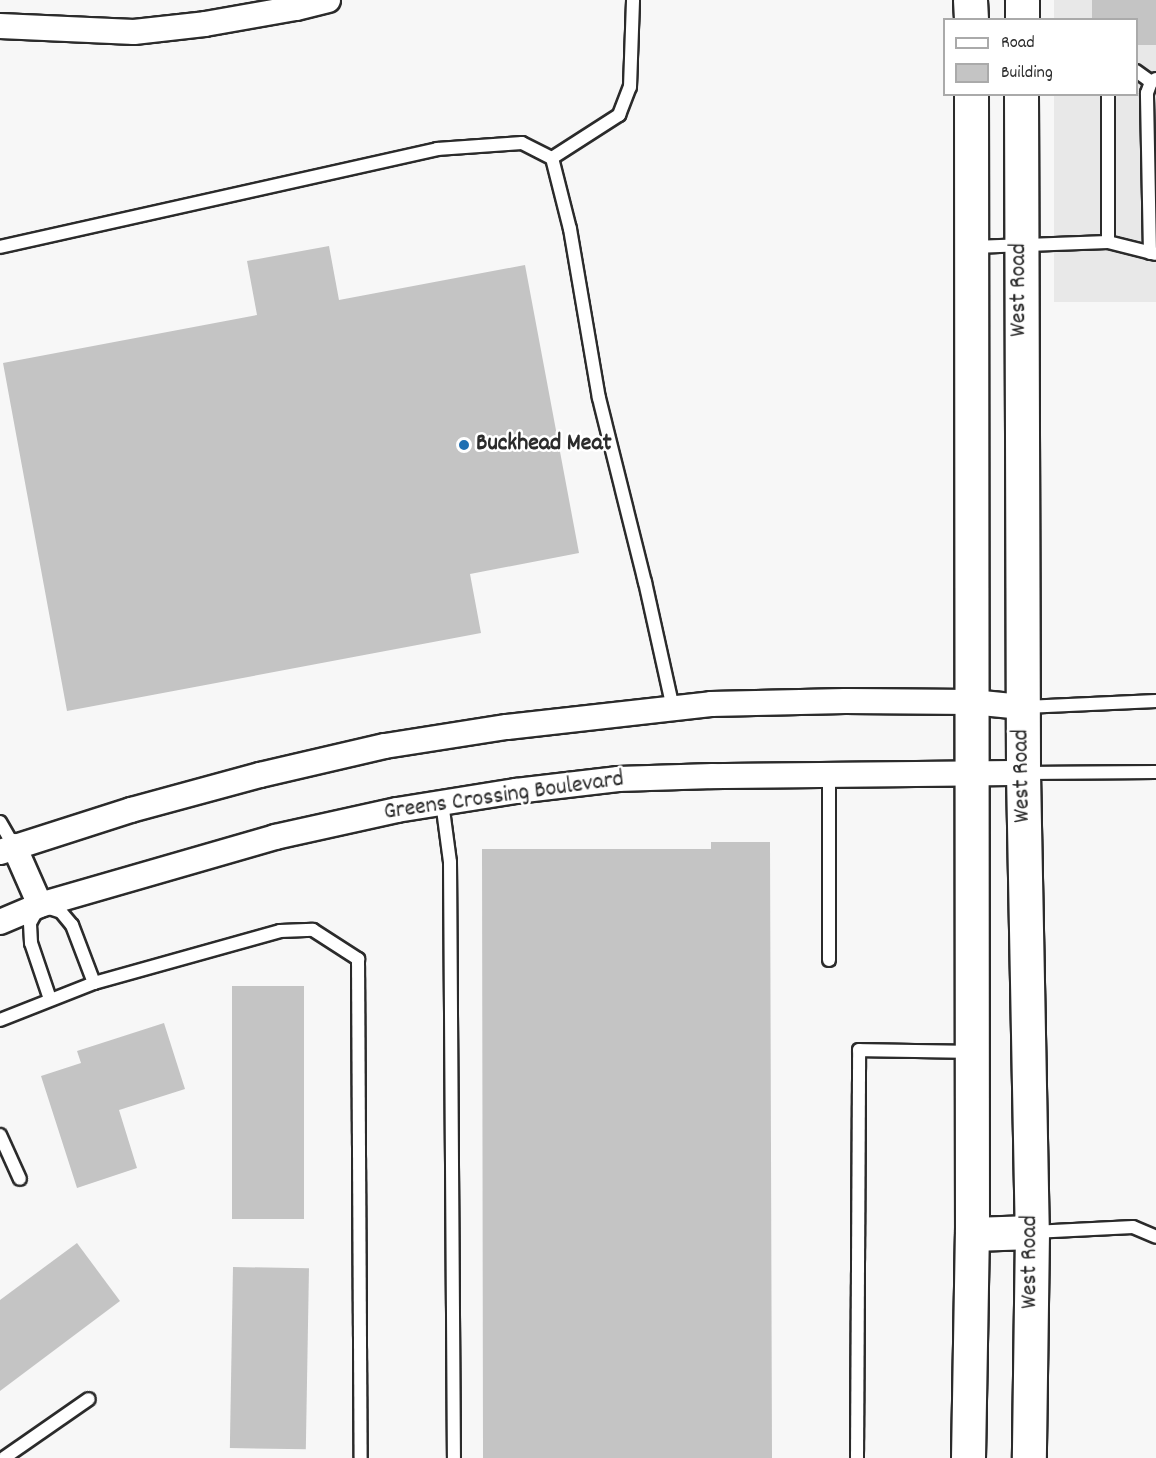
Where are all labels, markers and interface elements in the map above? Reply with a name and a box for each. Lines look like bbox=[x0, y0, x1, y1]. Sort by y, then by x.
legend bbox=[943, 18, 1138, 96]
text: Road bbox=[1001, 31, 1035, 56]
text: Building bbox=[1001, 61, 1053, 86]
street label: West Road bbox=[1006, 243, 1034, 337]
place label: Buckhead Meat bbox=[476, 431, 612, 459]
marker: Buckhead Meat bbox=[457, 438, 471, 452]
street label: West Road bbox=[1008, 729, 1038, 823]
street label: Greens Crossing Boulevard bbox=[382, 766, 626, 828]
street label: West Road bbox=[1017, 1215, 1045, 1309]

